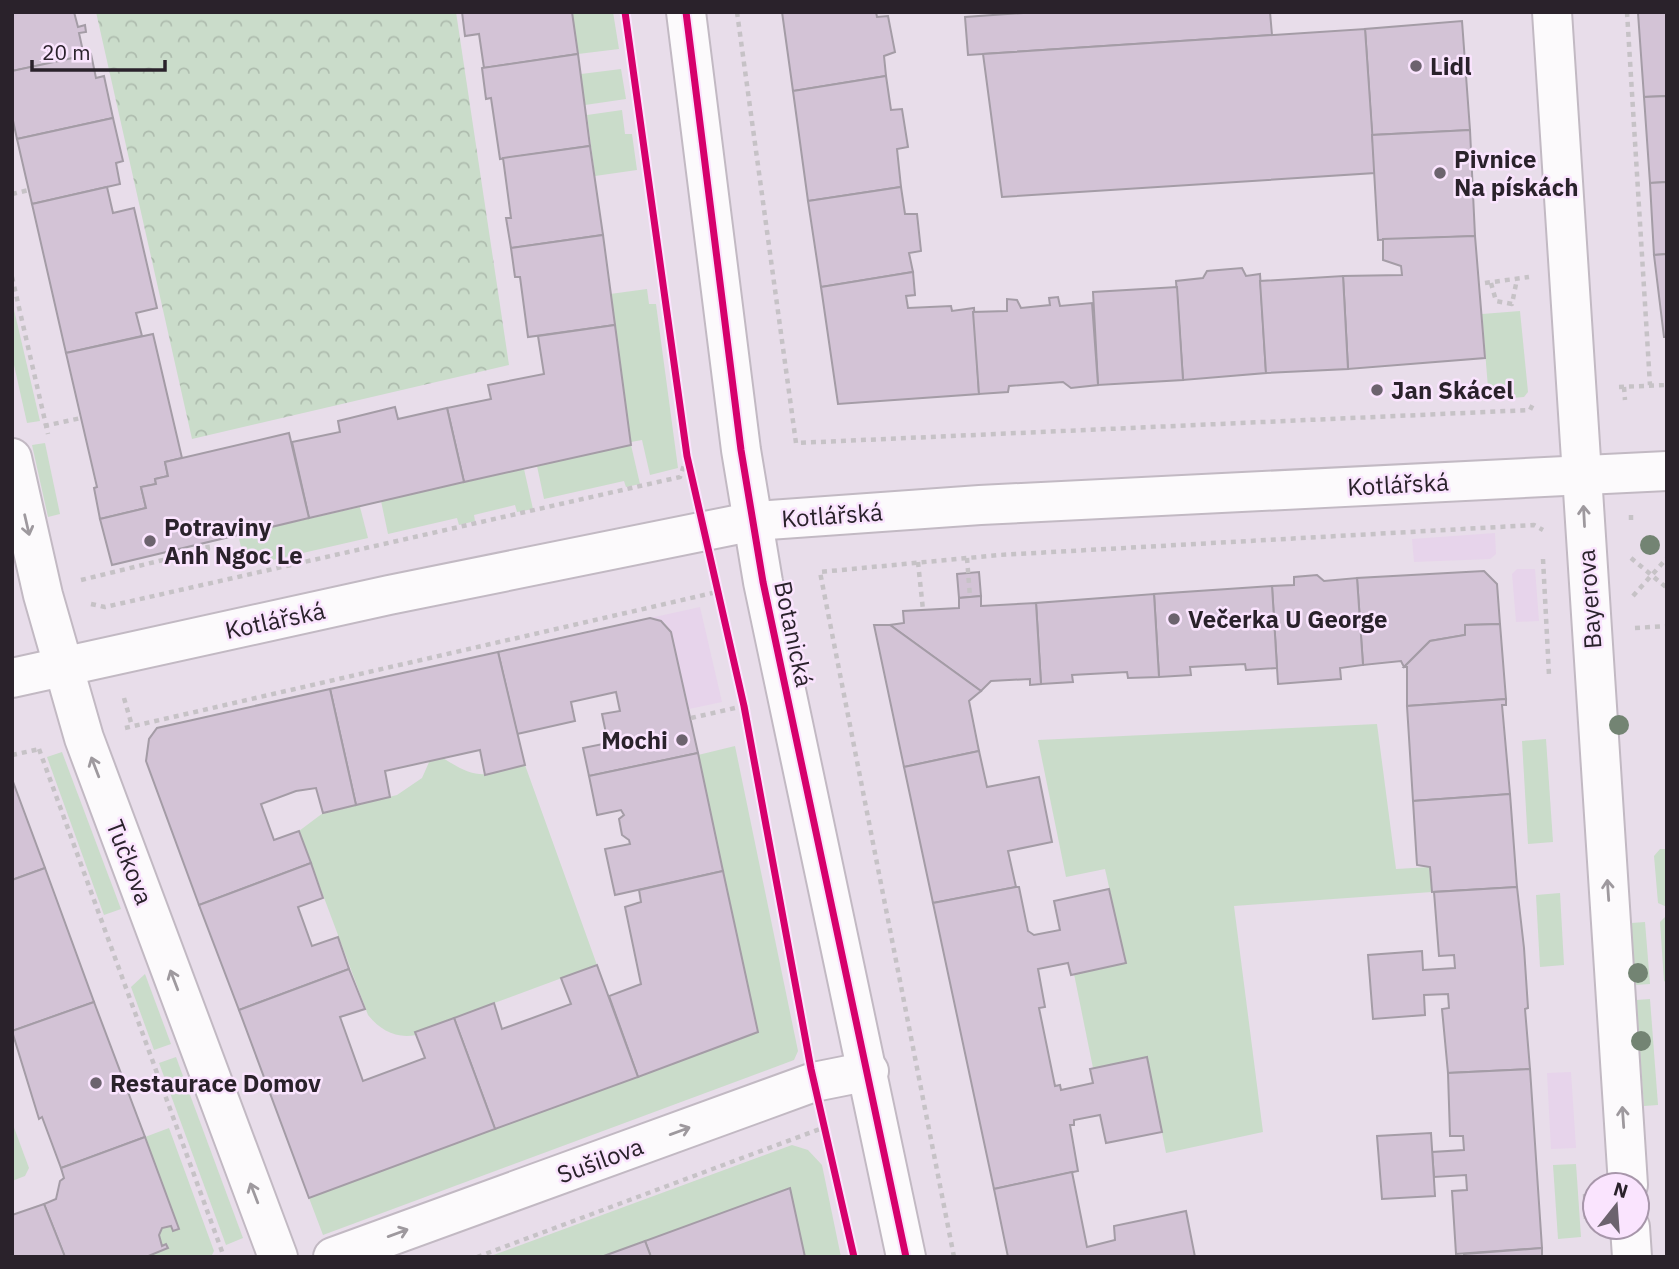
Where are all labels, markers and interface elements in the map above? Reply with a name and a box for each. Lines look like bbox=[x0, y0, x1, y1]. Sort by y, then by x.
scale bar bbox=[32, 28, 164, 72]
text: 20 m bbox=[42, 38, 91, 66]
place label: Lidl bbox=[1430, 50, 1471, 82]
marker: Lidl bbox=[1408, 58, 1424, 74]
place label: Pivnice Na pískách bbox=[1454, 143, 1578, 203]
marker: Pivnice Na pískách bbox=[1432, 165, 1448, 181]
place label: Jan Skácel bbox=[1391, 374, 1514, 406]
marker: Jan Skácel bbox=[1369, 382, 1385, 398]
street label: Kotlářská bbox=[1346, 465, 1450, 503]
street label: Kotlářská bbox=[780, 495, 884, 535]
one-way arrow bbox=[1577, 505, 1590, 528]
place label: Potraviny Anh Ngoc Le bbox=[164, 511, 303, 571]
one-way arrow bbox=[21, 513, 35, 536]
marker: Potraviny Anh Ngoc Le bbox=[142, 533, 158, 549]
street label: Bayerova bbox=[1570, 548, 1608, 650]
street label: Botanická bbox=[767, 578, 821, 690]
street label: Kotlářská bbox=[222, 594, 328, 646]
place label: Večerka U George bbox=[1188, 603, 1387, 635]
marker: Večerka U George bbox=[1166, 611, 1182, 627]
place label: Mochi bbox=[601, 724, 668, 756]
marker: Mochi bbox=[674, 732, 690, 748]
one-way arrow bbox=[87, 756, 100, 778]
street label: Tučkova bbox=[99, 815, 161, 909]
one-way arrow bbox=[1601, 879, 1614, 902]
one-way arrow bbox=[167, 969, 180, 991]
place label: Restaurace Domov bbox=[110, 1067, 321, 1099]
marker: Restaurace Domov bbox=[88, 1075, 104, 1091]
one-way arrow bbox=[1616, 1106, 1629, 1129]
one-way arrow bbox=[669, 1123, 691, 1136]
street label: Sušilova bbox=[552, 1130, 648, 1190]
north arrow bbox=[1581, 1171, 1651, 1241]
text: N bbox=[1611, 1176, 1631, 1203]
one-way arrow bbox=[247, 1182, 260, 1204]
one-way arrow bbox=[386, 1226, 408, 1239]

